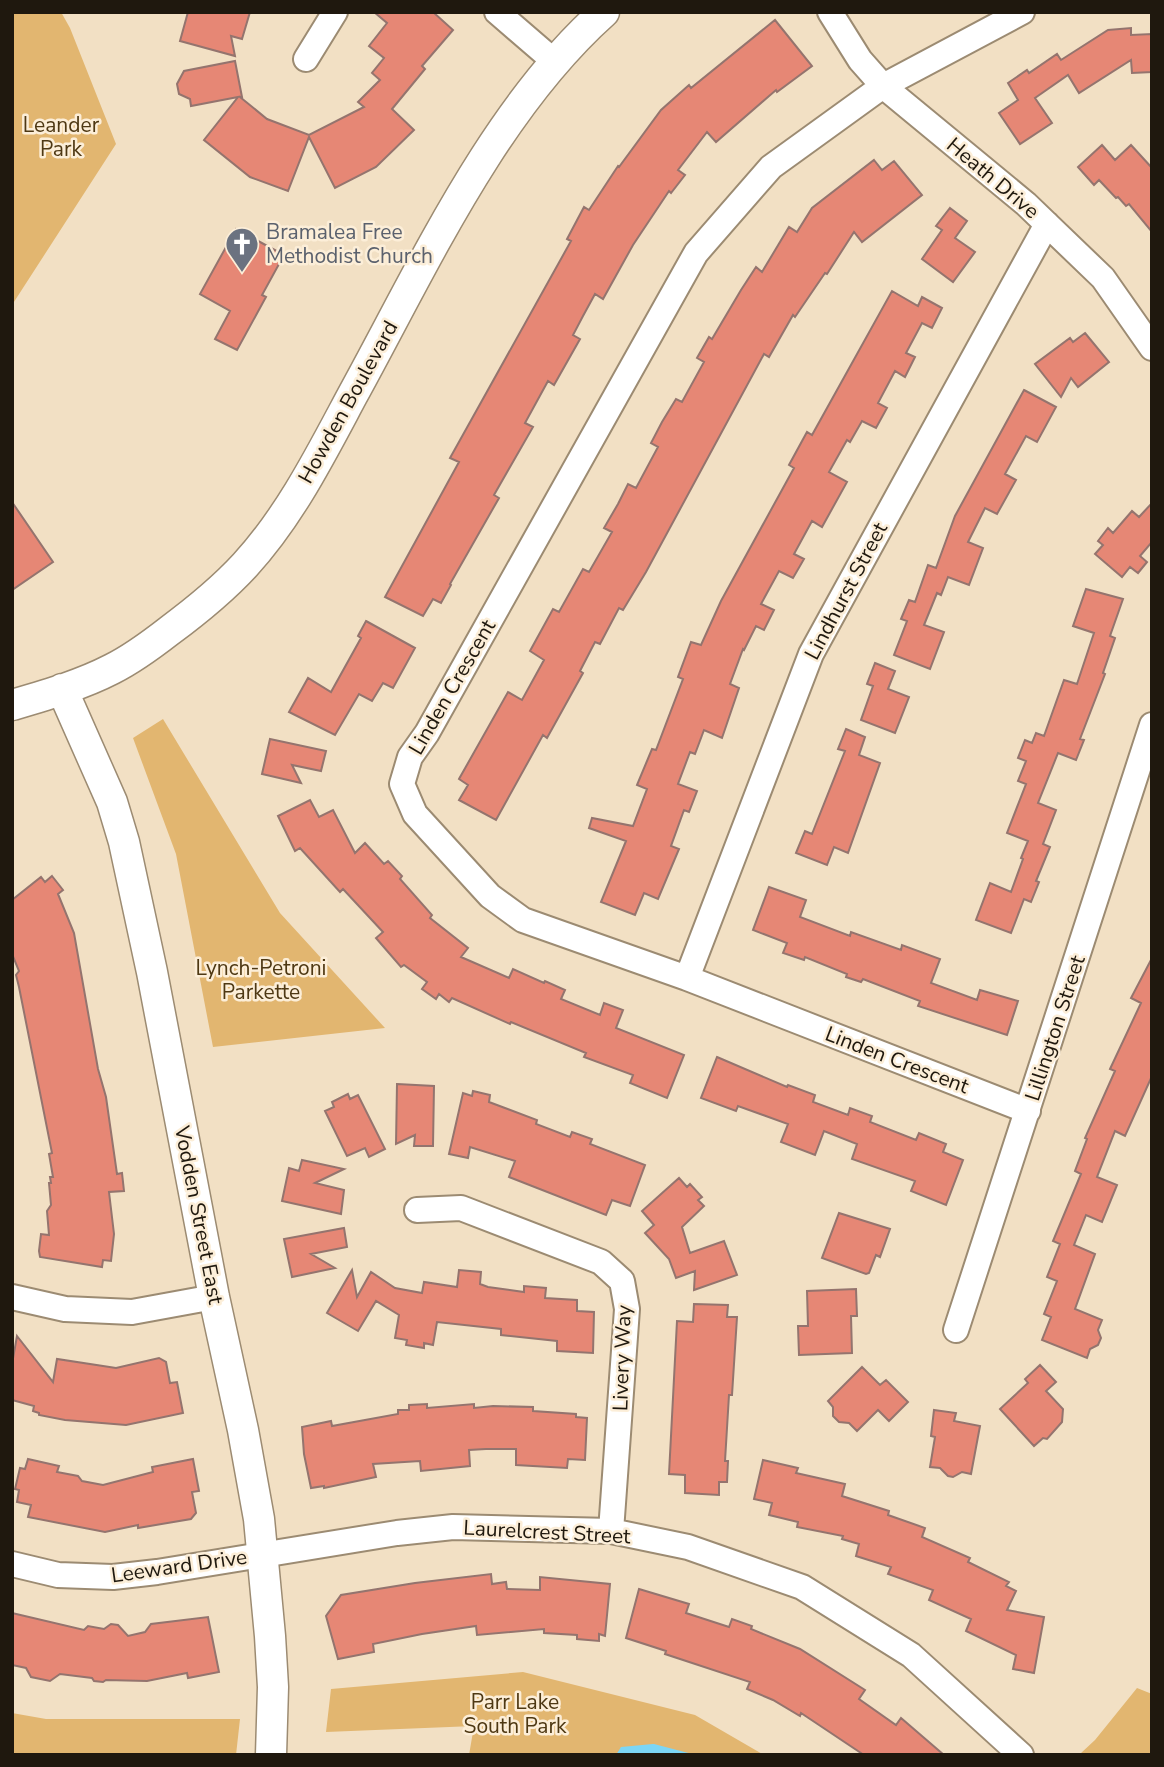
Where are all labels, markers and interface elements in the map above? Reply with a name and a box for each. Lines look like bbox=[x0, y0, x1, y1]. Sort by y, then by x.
park label: Leander Park bbox=[23, 111, 100, 163]
street label: Heath Drive bbox=[941, 131, 1045, 225]
place label: Bramalea Free Methodist Church bbox=[266, 218, 433, 270]
church icon: Bramalea Free Methodist Church bbox=[223, 225, 261, 274]
street label: Howden Boulevard bbox=[292, 316, 404, 488]
street label: Lindhurst Street bbox=[798, 517, 894, 665]
street label: Linden Crescent bbox=[402, 614, 502, 760]
street label: Lillington Street bbox=[1018, 951, 1092, 1104]
park label: Lynch-Petroni Parkette bbox=[196, 954, 327, 1006]
street label: Linden Crescent bbox=[821, 1020, 973, 1100]
street label: Vodden Street East bbox=[168, 1122, 230, 1307]
street label: Livery Way bbox=[606, 1304, 638, 1412]
street label: Laurelcrest Street bbox=[463, 1514, 632, 1550]
street label: Leeward Drive bbox=[109, 1543, 249, 1589]
park label: Parr Lake South Park bbox=[464, 1688, 567, 1740]

